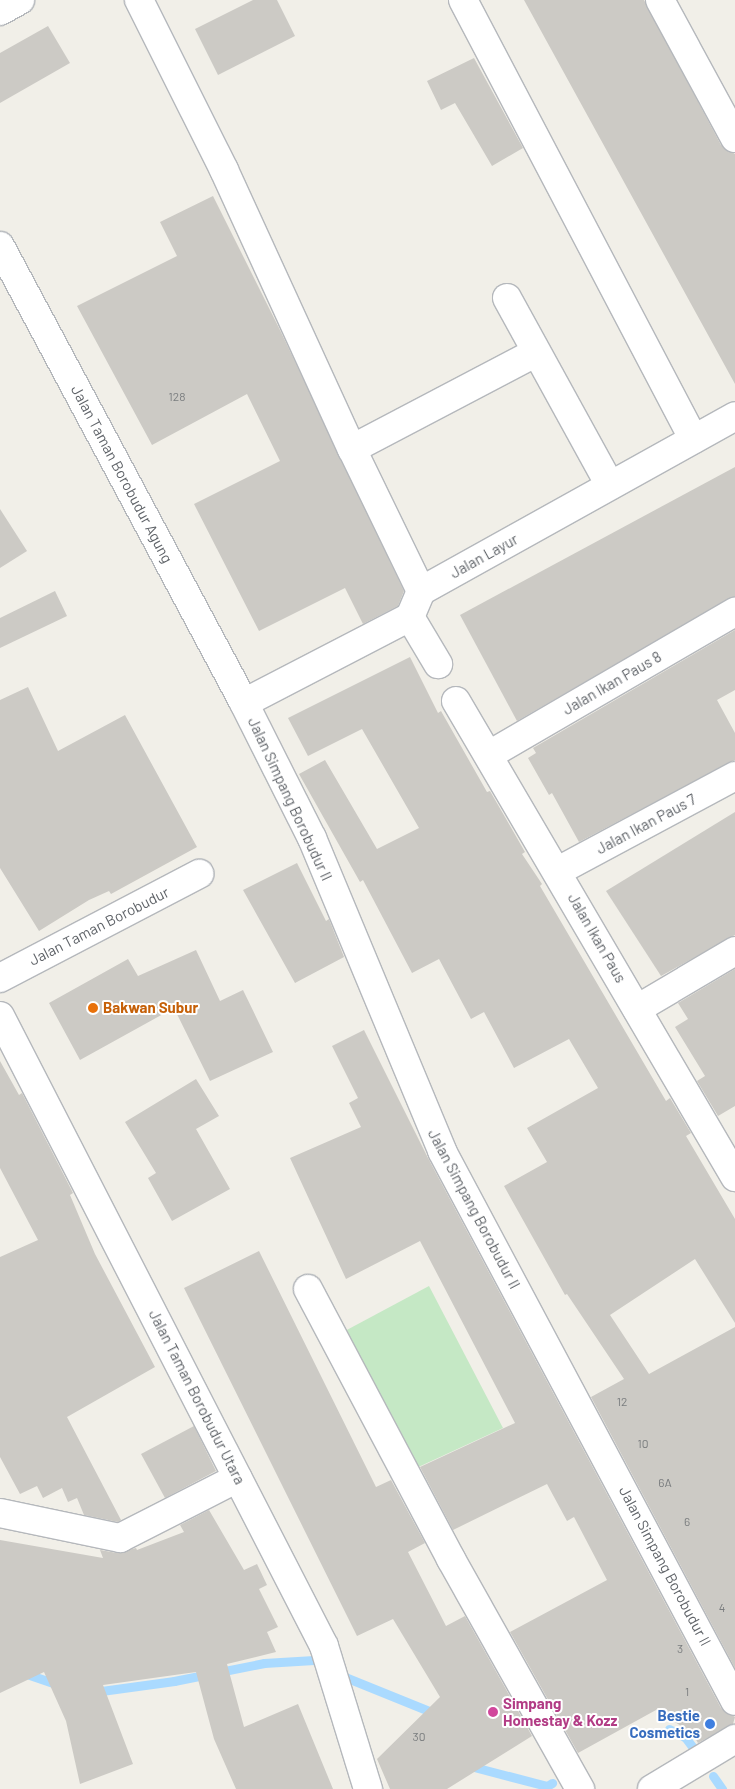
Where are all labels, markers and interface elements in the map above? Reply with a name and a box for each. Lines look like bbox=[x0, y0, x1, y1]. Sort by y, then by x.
street label: Jalan Taman Borobudur Agung bbox=[67, 382, 177, 566]
house number: 128 bbox=[169, 390, 185, 404]
street label: Jalan Layur bbox=[447, 530, 521, 582]
street label: Jalan Ikan Paus 8 bbox=[559, 647, 665, 719]
street label: Jalan Simpang Borobudur II bbox=[244, 714, 336, 884]
street label: Jalan Ikan Paus 7 bbox=[593, 790, 699, 858]
street label: Jalan Taman Borobudur bbox=[26, 883, 172, 969]
street label: Jalan Ikan Paus bbox=[564, 890, 630, 986]
place label: Bakwan Subur bbox=[103, 999, 198, 1017]
marker: Bakwan Subur bbox=[87, 1002, 99, 1014]
street label: Jalan Simpang Borobudur II bbox=[424, 1126, 524, 1292]
street label: Jalan Taman Borobudur Utara bbox=[145, 1307, 249, 1487]
house number: 12 bbox=[617, 1395, 627, 1409]
house number: 10 bbox=[638, 1437, 648, 1451]
house number: 6A bbox=[658, 1476, 672, 1490]
street label: Jalan Simpang Borobudur II bbox=[615, 1483, 715, 1649]
house number: 6 bbox=[684, 1515, 690, 1529]
house number: 4 bbox=[719, 1601, 725, 1615]
house number: 3 bbox=[677, 1642, 683, 1656]
house number: 1 bbox=[685, 1685, 689, 1699]
place label: Simpang Homestay & Kozz bbox=[503, 1694, 617, 1729]
marker: Simpang Homestay & Kozz bbox=[487, 1706, 499, 1718]
place label: Bestie Cosmetics bbox=[629, 1706, 700, 1741]
marker: Bestie Cosmetics bbox=[704, 1718, 716, 1730]
house number: 30 bbox=[413, 1730, 425, 1744]

